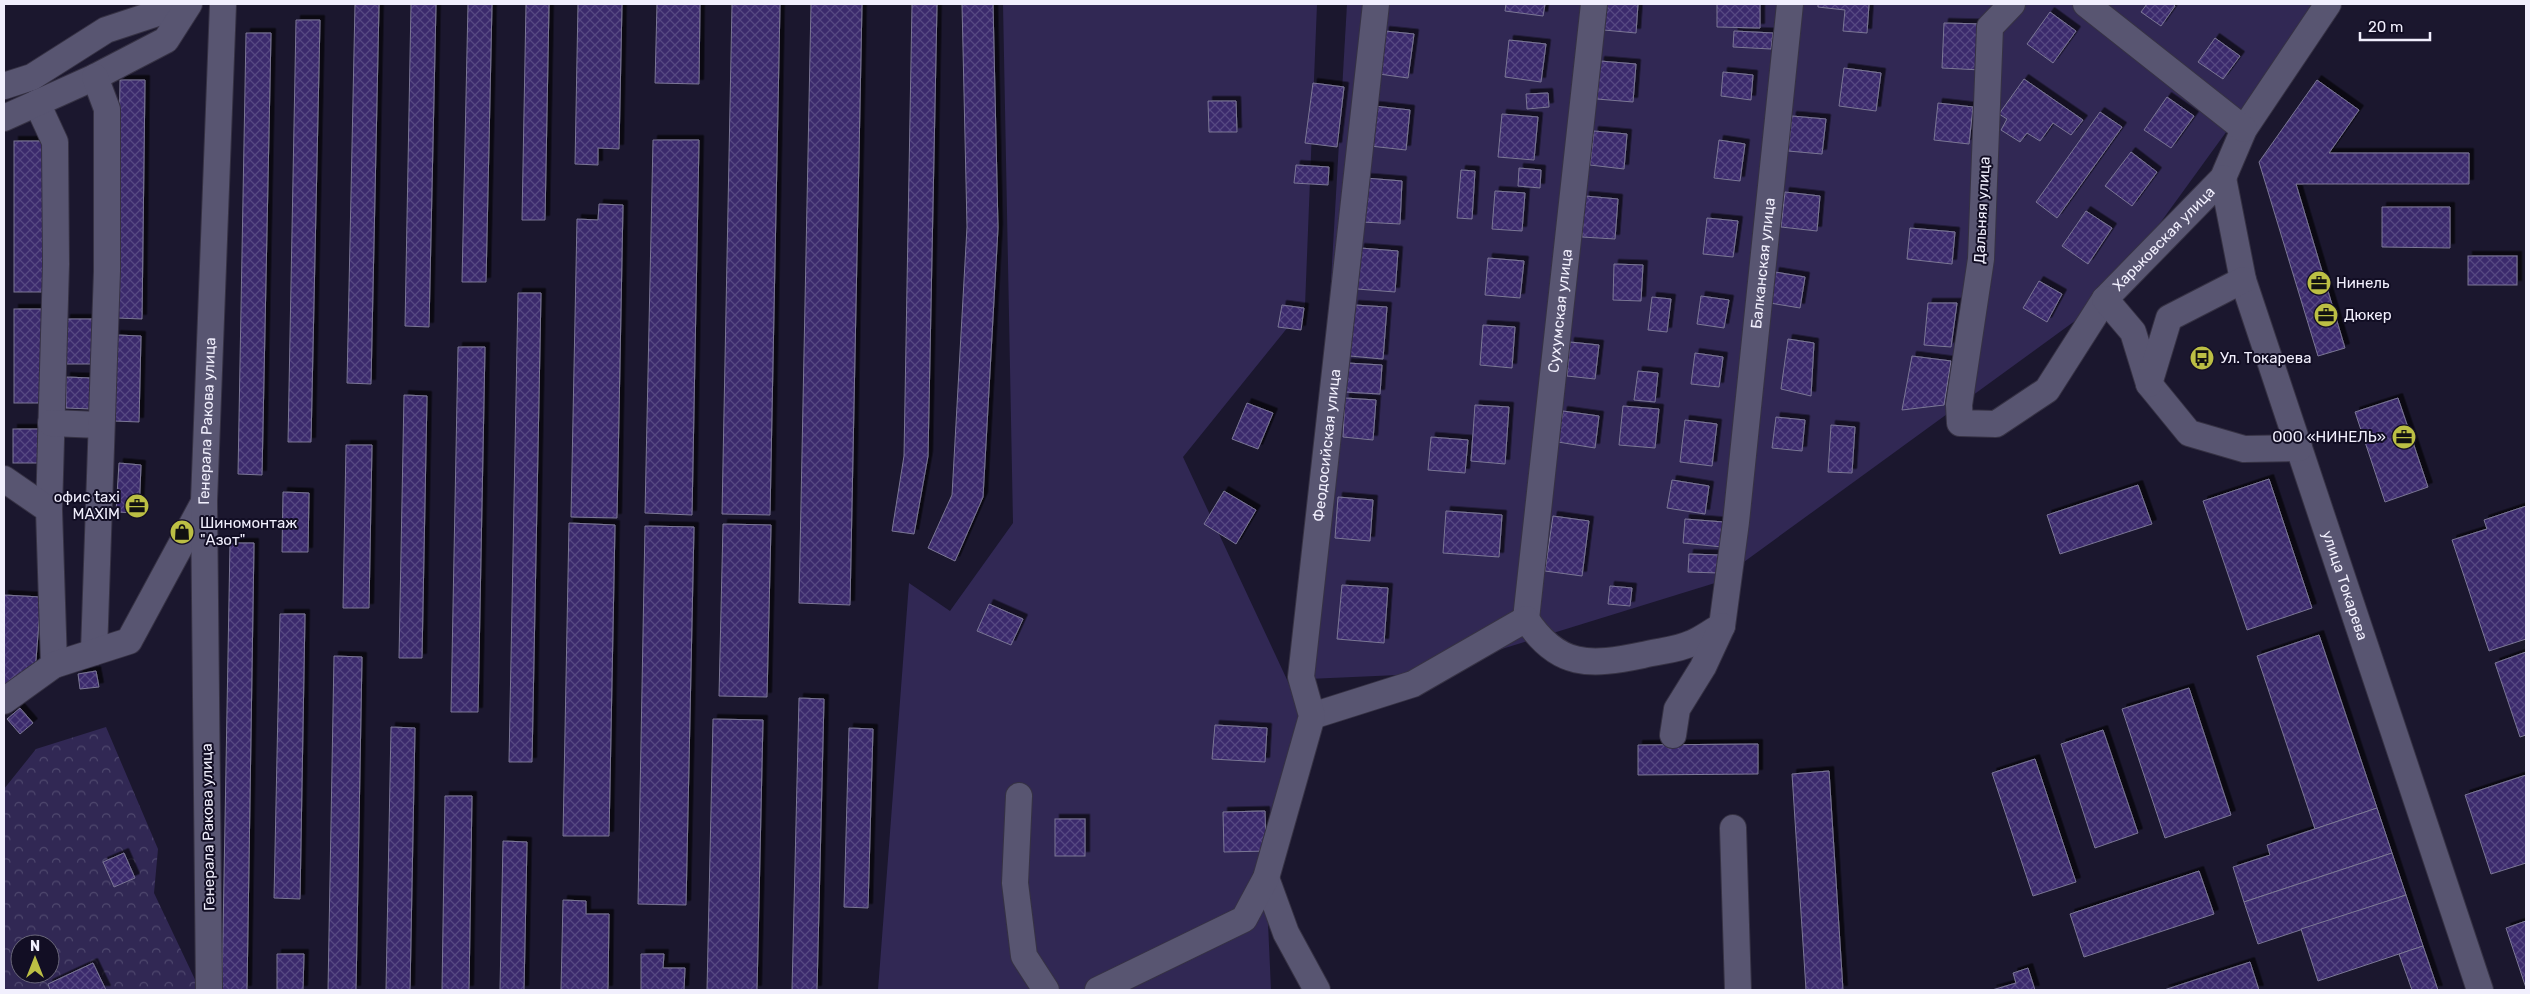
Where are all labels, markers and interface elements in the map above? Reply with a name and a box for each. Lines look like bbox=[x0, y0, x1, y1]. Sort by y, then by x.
scale bar bbox=[2360, 10, 2430, 42]
text: 20 m bbox=[2368, 18, 2403, 36]
street label: Дальняя улица bbox=[1970, 156, 1994, 264]
street label: Харьковская улица bbox=[2109, 183, 2219, 295]
street label: Балканская улица bbox=[1747, 197, 1779, 330]
street label: Сухумская улица bbox=[1544, 248, 1576, 374]
office icon: Нинель bbox=[2306, 270, 2332, 296]
place label: Нинель bbox=[2336, 274, 2390, 292]
office icon: Дюкер bbox=[2313, 302, 2339, 328]
place label: Дюкер bbox=[2344, 306, 2392, 324]
street label: Генерала Ракова улица bbox=[195, 337, 219, 505]
bus stop icon: Ул. Токарева bbox=[2189, 345, 2215, 371]
place label: Ул. Токарева bbox=[2220, 349, 2311, 367]
street label: Феодосийская улица bbox=[1309, 368, 1344, 523]
office icon: ООО «НИНЕЛЬ» bbox=[2391, 424, 2417, 450]
place label: ООО «НИНЕЛЬ» bbox=[2272, 428, 2386, 446]
place label: офис taxi MAXIM bbox=[54, 488, 120, 523]
office icon: офис taxi MAXIM bbox=[124, 493, 150, 519]
place label: Шиномонтаж "Азот" bbox=[200, 514, 297, 549]
shop icon: Шиномонтаж "Азот" bbox=[169, 519, 195, 545]
street label: улица Токарева bbox=[2318, 528, 2372, 643]
street label: Генерала Ракова улица bbox=[198, 743, 218, 911]
north arrow bbox=[10, 934, 60, 984]
text: N bbox=[30, 938, 40, 955]

